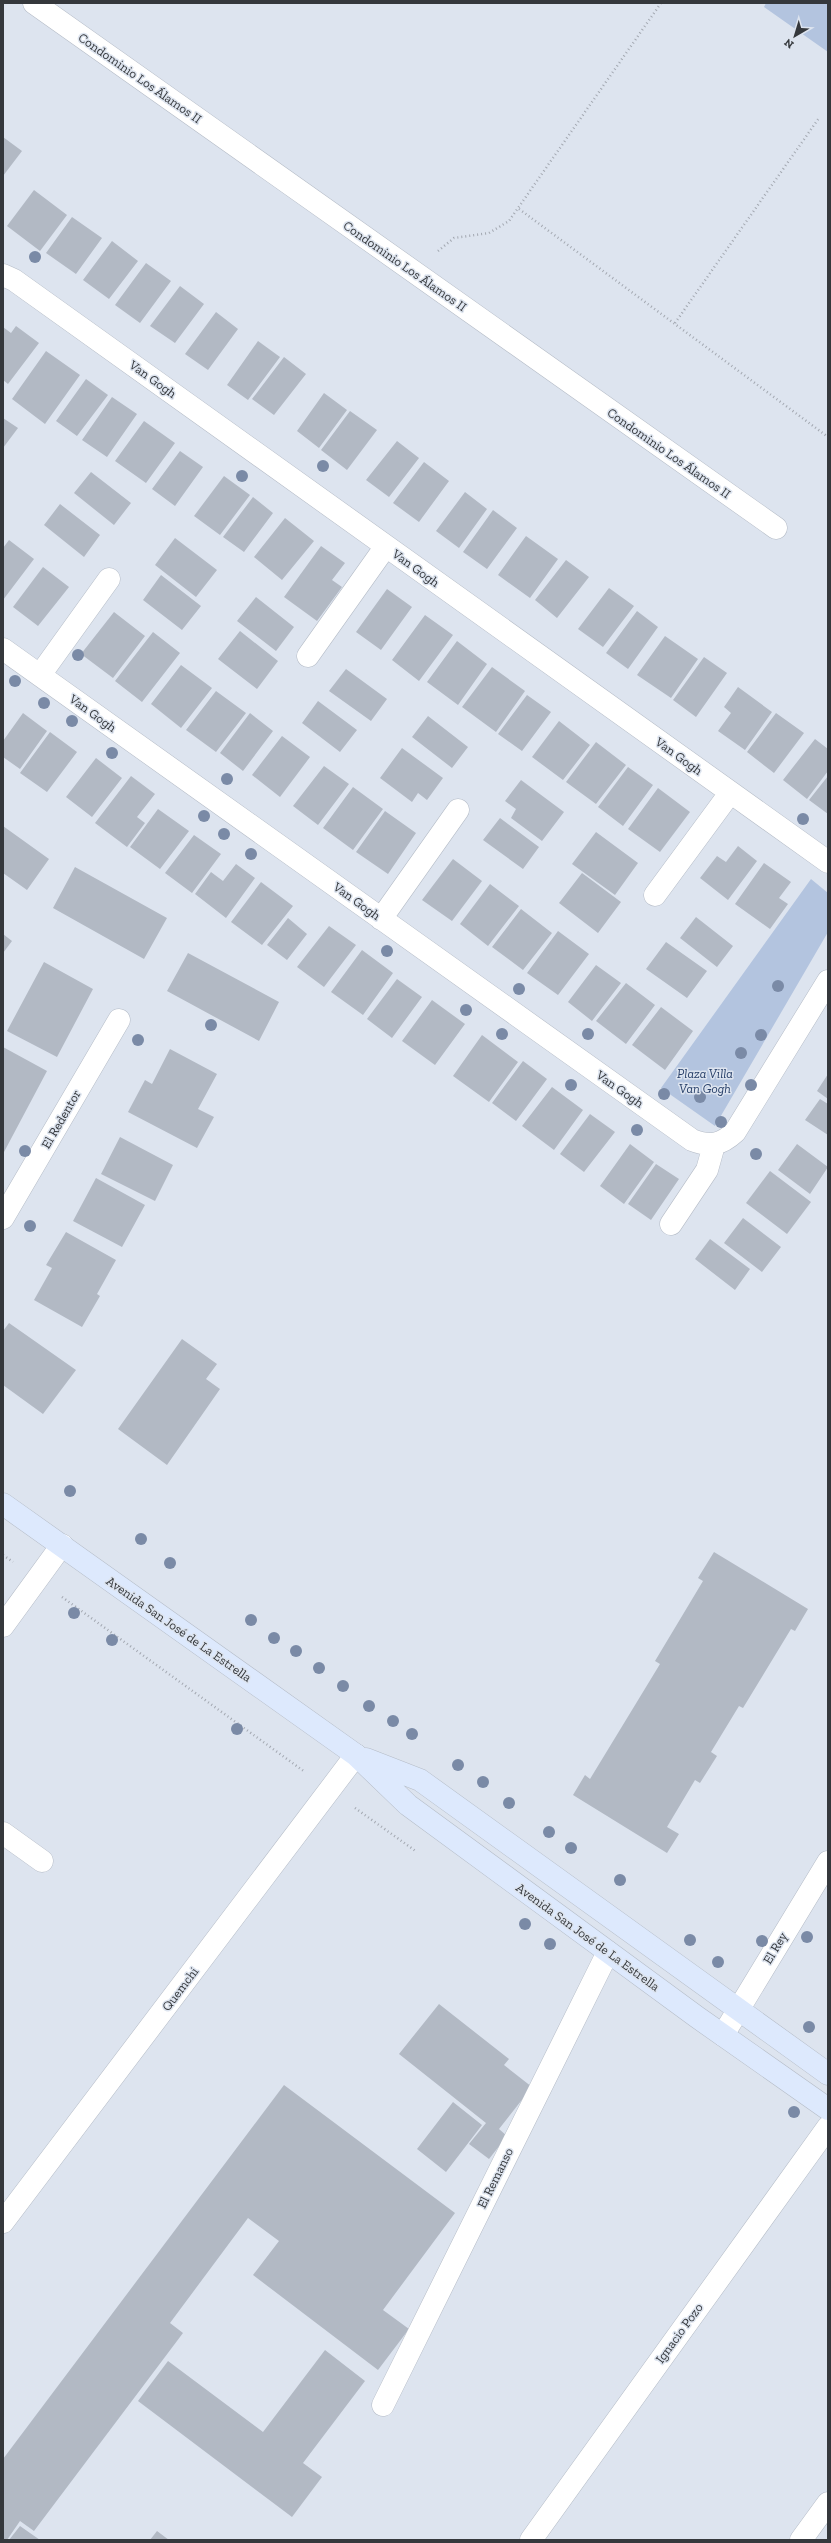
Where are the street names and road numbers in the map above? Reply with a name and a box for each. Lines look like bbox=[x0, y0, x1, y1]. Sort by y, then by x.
street label: Condominio Los Álamos II bbox=[76, 30, 204, 126]
street label: Condominio Los Álamos II bbox=[341, 218, 469, 314]
street label: Van Gogh bbox=[126, 356, 180, 401]
street label: Condominio Los Álamos II bbox=[605, 405, 733, 501]
street label: Van Gogh bbox=[389, 545, 443, 590]
street label: Van Gogh bbox=[66, 690, 120, 735]
street label: Van Gogh bbox=[652, 733, 706, 778]
street label: Van Gogh bbox=[330, 878, 384, 923]
street label: Van Gogh bbox=[593, 1067, 647, 1111]
street label: El Redentor bbox=[38, 1087, 84, 1151]
street label: Avenida San José de La Estrella bbox=[104, 1573, 255, 1685]
street label: Avenida San José de La Estrella bbox=[513, 1880, 663, 1995]
street label: El Rey bbox=[760, 1929, 790, 1967]
street label: Quemchi bbox=[159, 1964, 202, 2014]
street label: El Remanso bbox=[474, 2145, 516, 2211]
street label: Ignacio Pozo bbox=[652, 2300, 706, 2366]

